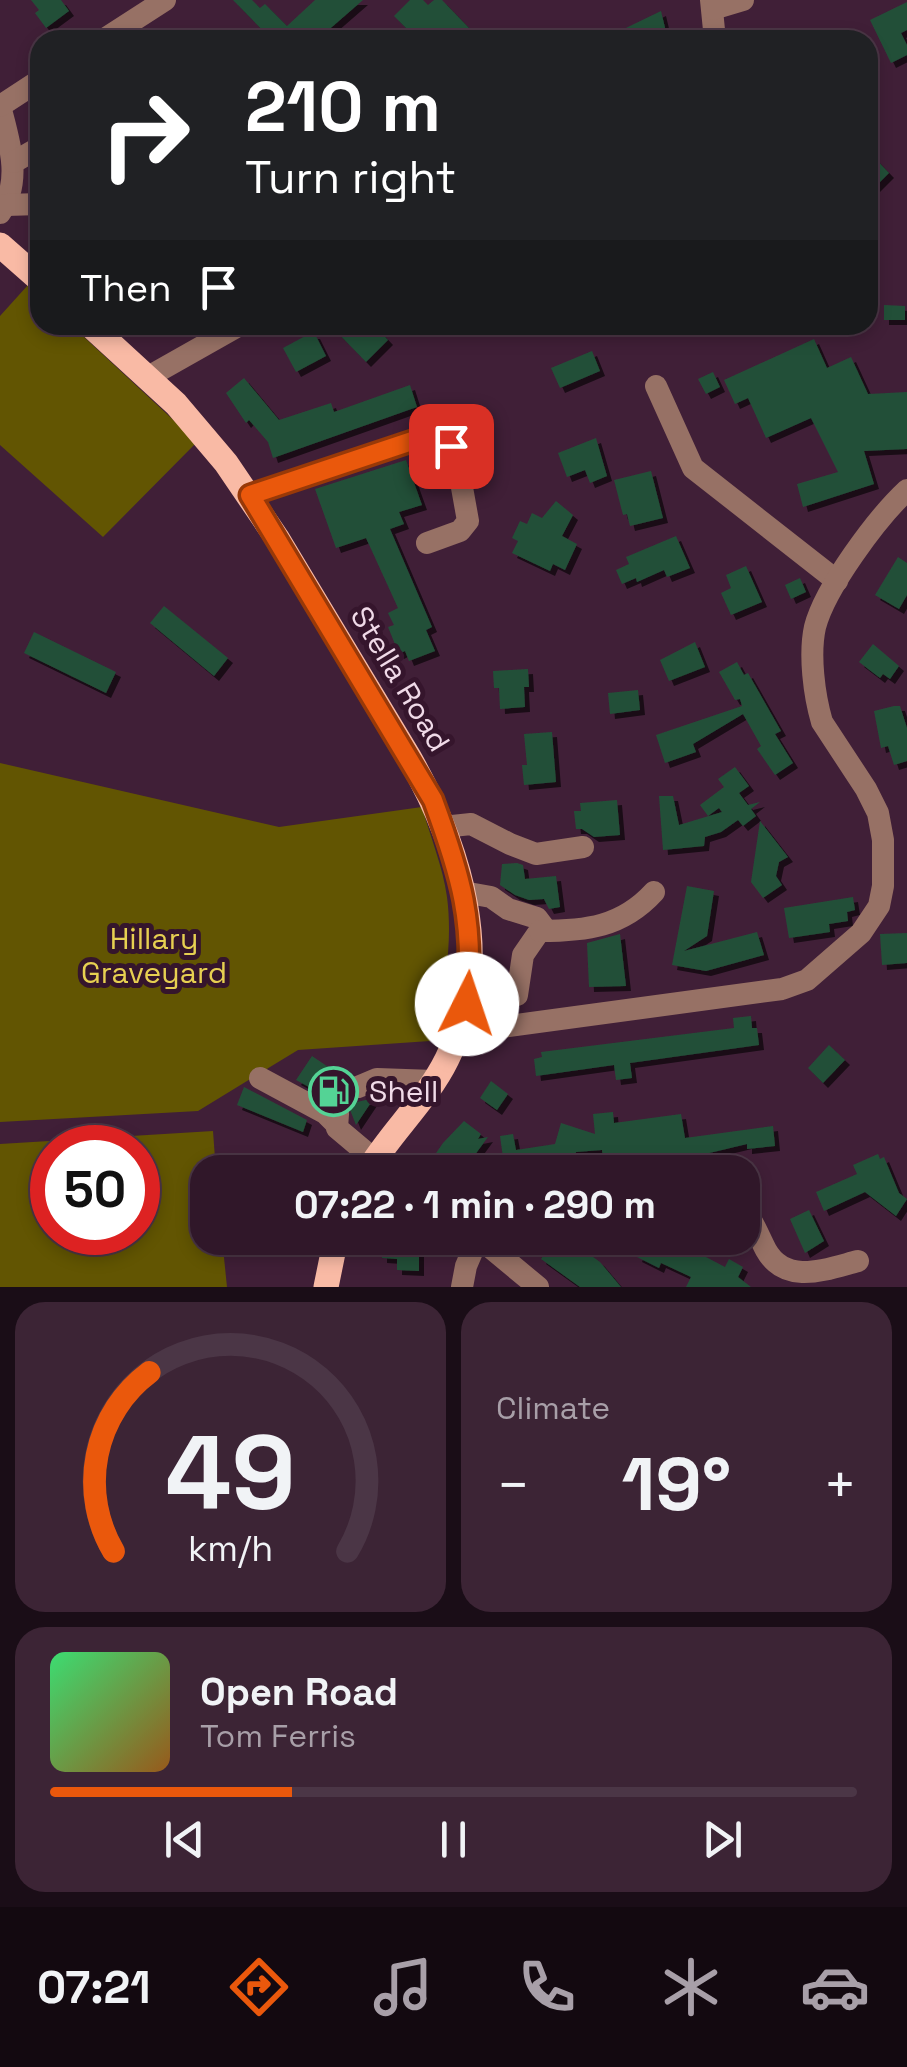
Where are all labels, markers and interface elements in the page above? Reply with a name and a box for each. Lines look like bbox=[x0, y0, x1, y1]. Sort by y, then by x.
text: 210 m bbox=[245, 62, 441, 151]
icon: right bbox=[80, 70, 210, 200]
text: Turn right bbox=[245, 149, 456, 206]
icon: arrive bbox=[191, 260, 246, 315]
text: Then bbox=[80, 264, 171, 312]
pin bbox=[409, 404, 494, 489]
icon: arrive bbox=[424, 419, 479, 474]
street label: Stella Road bbox=[342, 599, 459, 759]
park label: Hillary Graveyard bbox=[81, 919, 227, 992]
position arrow bbox=[415, 952, 519, 1056]
fuel station icon: Shell bbox=[308, 1066, 360, 1118]
place label: Shell bbox=[369, 1072, 438, 1111]
speed limit sign: 50 bbox=[30, 1125, 160, 1255]
text: 07:22 · 1 min · 290 m bbox=[294, 1181, 656, 1229]
text: Climate bbox=[496, 1388, 610, 1428]
text: 49 bbox=[165, 1407, 296, 1539]
text: 19° bbox=[622, 1436, 731, 1532]
text: − bbox=[496, 1450, 530, 1520]
text: + bbox=[823, 1450, 857, 1520]
text: km/h bbox=[188, 1526, 273, 1571]
text: Open Road bbox=[200, 1668, 398, 1716]
text: Tom Ferris bbox=[200, 1716, 356, 1756]
icon: previous bbox=[157, 1812, 212, 1867]
icon: pause bbox=[426, 1812, 481, 1867]
icon: next bbox=[695, 1812, 750, 1867]
icon: directions bbox=[224, 1952, 294, 2022]
icon: music bbox=[368, 1952, 438, 2022]
icon: phone bbox=[512, 1952, 582, 2022]
icon: climate bbox=[656, 1952, 726, 2022]
icon: car bbox=[800, 1952, 870, 2022]
text: 07:21 bbox=[37, 1959, 151, 2016]

